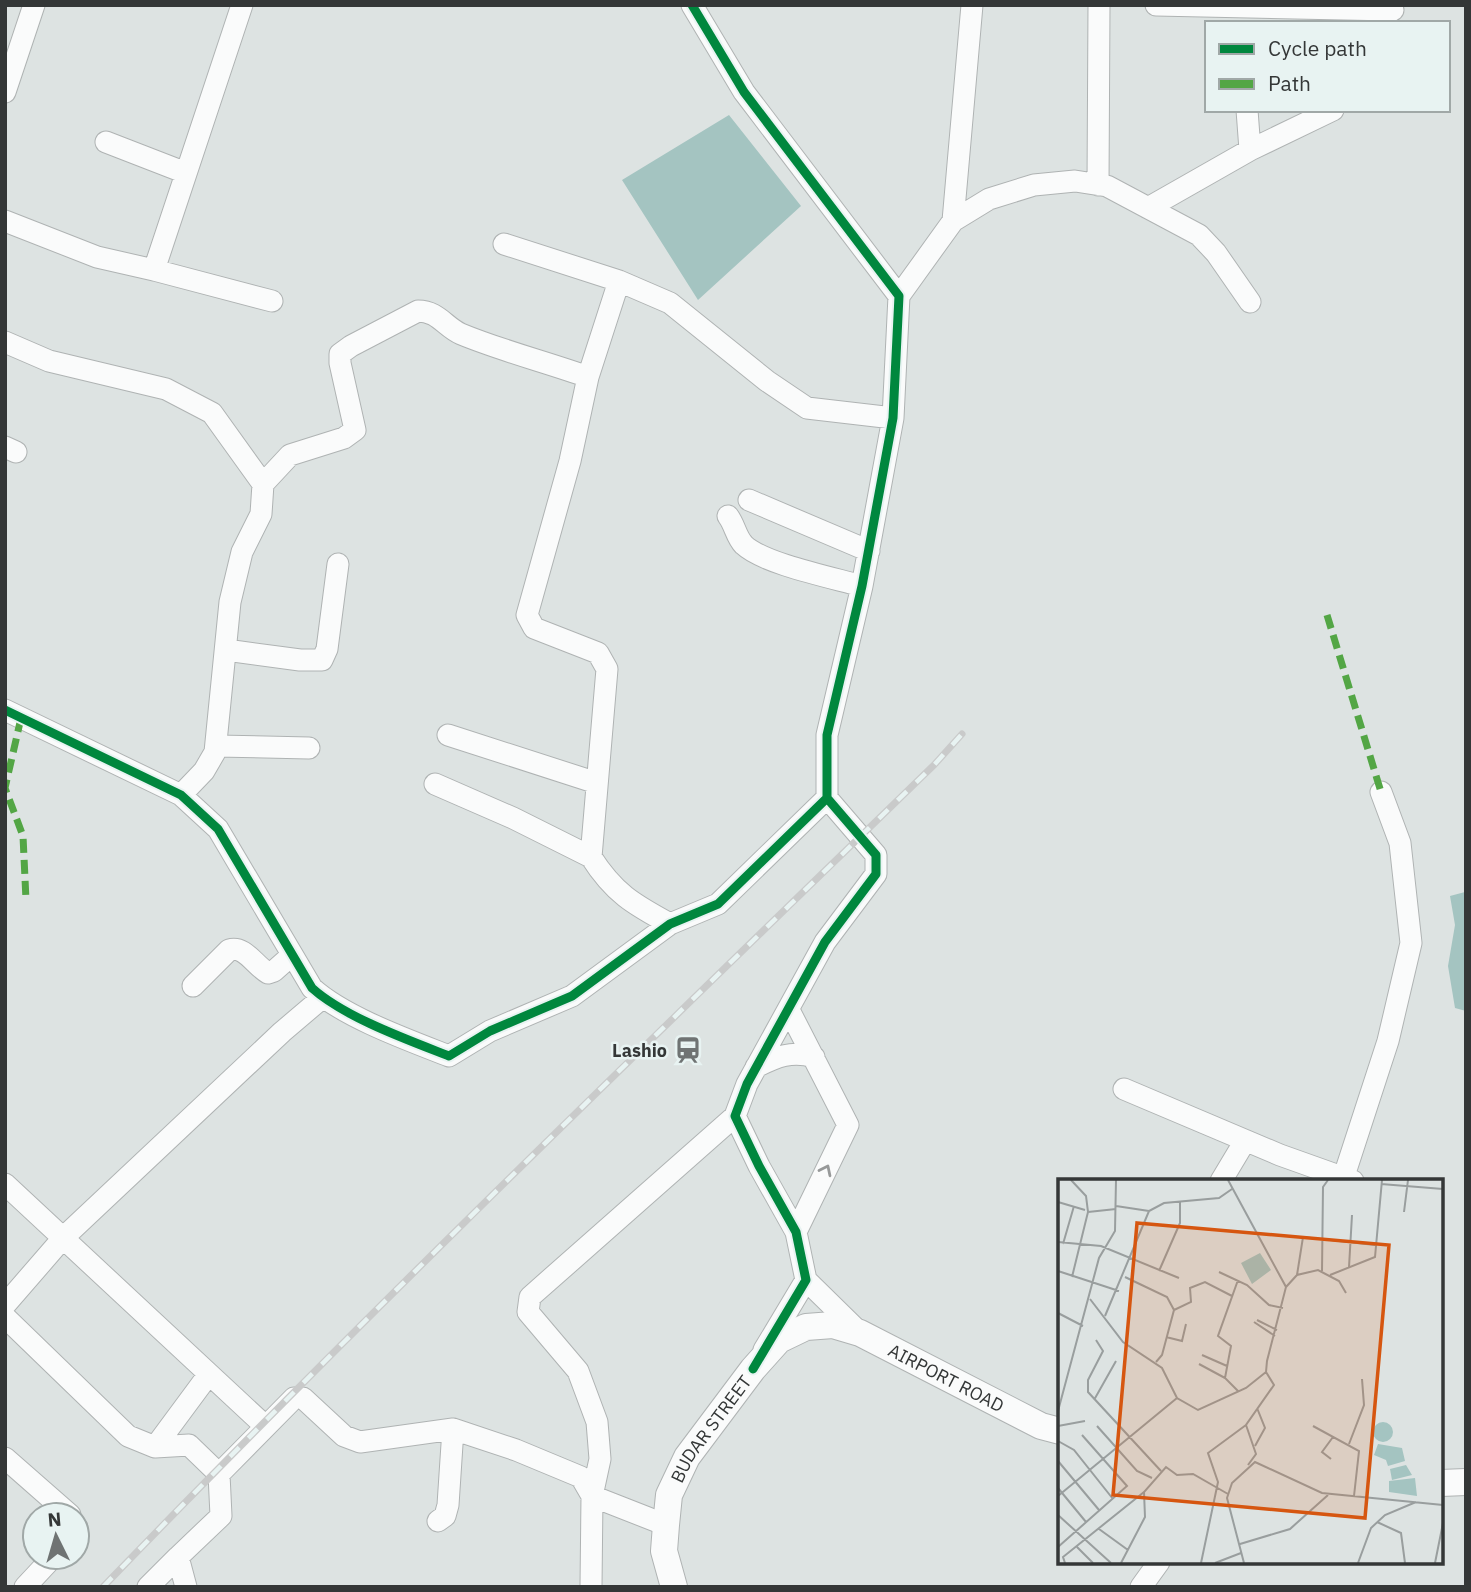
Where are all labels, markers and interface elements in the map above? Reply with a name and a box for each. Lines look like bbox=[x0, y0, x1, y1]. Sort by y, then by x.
legend bbox=[1205, 21, 1450, 112]
text: Cycle path bbox=[1268, 34, 1367, 62]
text: Path bbox=[1268, 69, 1311, 97]
station icon: Lashio bbox=[673, 1035, 703, 1065]
place label: Lashio bbox=[612, 1039, 667, 1062]
one-way arrow bbox=[817, 1165, 831, 1177]
inset map bbox=[1058, 1179, 1443, 1564]
street label: AIRPORT ROAD bbox=[885, 1338, 1008, 1417]
street label: BUDAR STREET bbox=[665, 1370, 756, 1486]
north arrow bbox=[21, 1501, 91, 1571]
text: N bbox=[47, 1507, 62, 1532]

